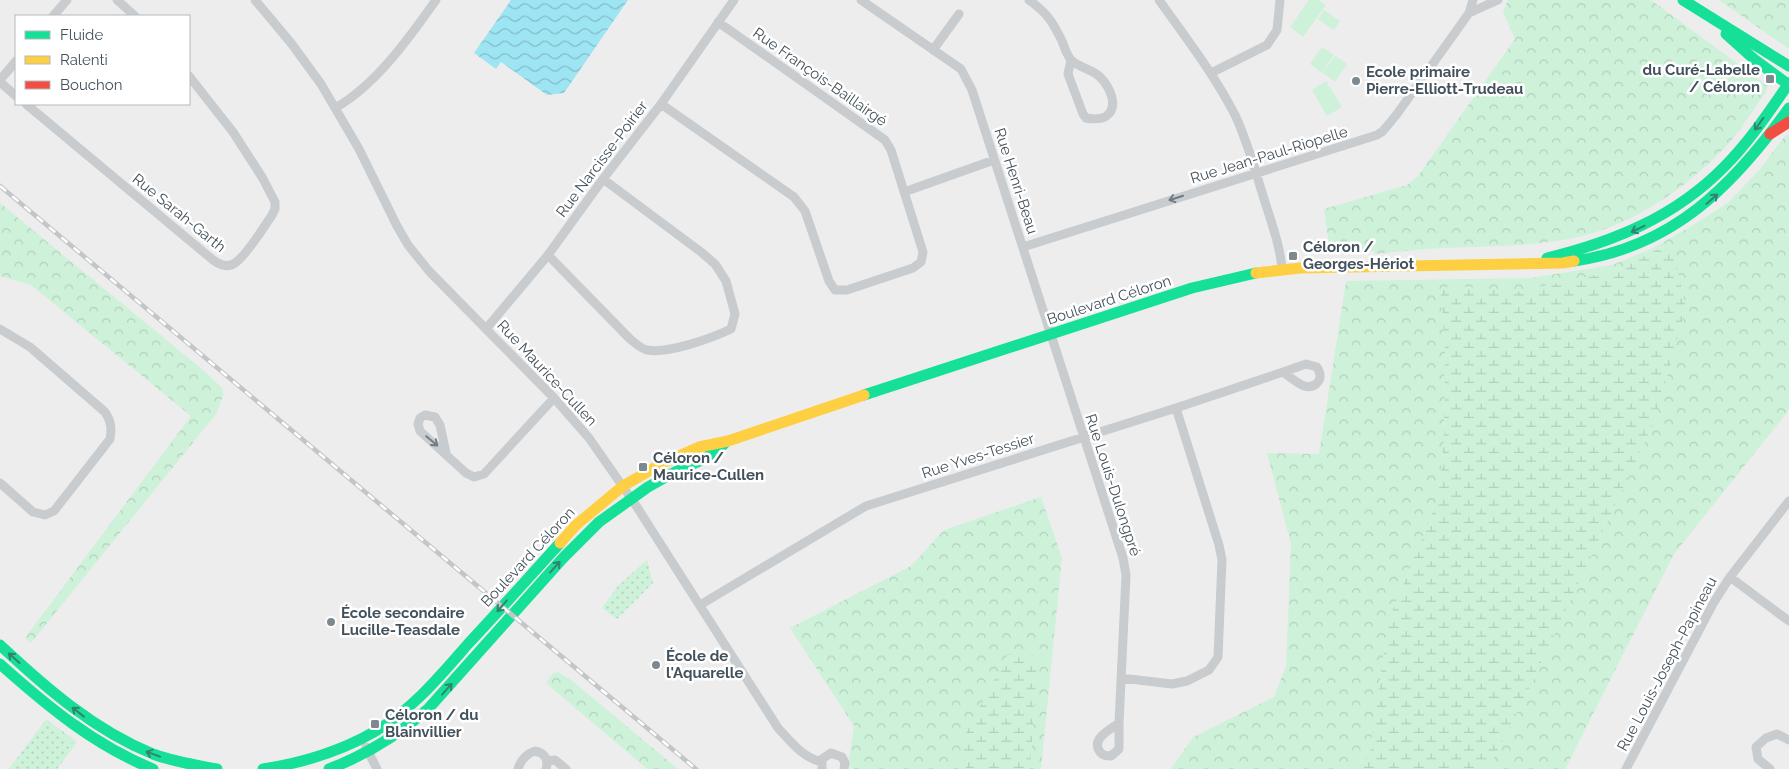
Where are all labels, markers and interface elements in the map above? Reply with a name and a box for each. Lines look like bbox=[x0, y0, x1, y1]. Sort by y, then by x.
legend bbox=[15, 15, 190, 105]
street label: Rue François-Baillairgé bbox=[749, 24, 891, 130]
text: Fluide bbox=[60, 26, 103, 44]
text: Ralenti bbox=[60, 51, 108, 69]
place label: du Curé-Labelle / Céloron bbox=[1643, 61, 1760, 96]
place label: Ecole primaire Pierre-Elliott-Trudeau bbox=[1366, 63, 1523, 98]
marker: du Curé-Labelle / Céloron bbox=[1764, 73, 1776, 85]
marker: Ecole primaire Pierre-Elliott-Trudeau bbox=[1350, 75, 1362, 87]
text: Bouchon bbox=[60, 76, 122, 94]
street label: Rue Narcisse-Poirier bbox=[552, 97, 652, 221]
one-way arrow bbox=[1754, 117, 1765, 130]
street label: Rue Jean-Paul-Riopelle bbox=[1188, 122, 1350, 187]
street label: Rue Henri-Beau bbox=[990, 126, 1042, 236]
street label: Rue Sarah-Garth bbox=[129, 170, 229, 256]
one-way arrow bbox=[1705, 193, 1718, 205]
one-way arrow bbox=[1168, 194, 1184, 203]
one-way arrow bbox=[1631, 225, 1646, 234]
place label: Céloron / Georges-Hériot bbox=[1303, 238, 1414, 273]
marker: Céloron / Georges-Hériot bbox=[1287, 250, 1299, 262]
street label: Boulevard Céloron bbox=[1045, 271, 1173, 329]
street label: Rue Maurice-Cullen bbox=[493, 316, 601, 430]
street label: Rue Louis-Dulongpré bbox=[1082, 412, 1145, 558]
street label: Rue Yves-Tessier bbox=[920, 429, 1037, 483]
one-way arrow bbox=[425, 436, 438, 447]
place label: Céloron / Maurice-Cullen bbox=[653, 449, 764, 484]
marker: Céloron / Maurice-Cullen bbox=[637, 461, 649, 473]
street label: Boulevard Céloron bbox=[477, 504, 579, 610]
one-way arrow bbox=[549, 561, 561, 574]
street label: Rue Louis-Joseph-Papineau bbox=[1613, 574, 1721, 754]
one-way arrow bbox=[496, 599, 508, 612]
place label: École secondaire Lucille-Teasdale bbox=[341, 604, 464, 639]
marker: École secondaire Lucille-Teasdale bbox=[325, 616, 337, 628]
place label: École de l'Aquarelle bbox=[666, 647, 743, 682]
one-way arrow bbox=[7, 652, 20, 664]
marker: École de l'Aquarelle bbox=[650, 659, 662, 671]
one-way arrow bbox=[441, 682, 453, 695]
one-way arrow bbox=[72, 706, 85, 717]
place label: Céloron / du Blainvillier bbox=[385, 706, 479, 741]
marker: Céloron / du Blainvillier bbox=[369, 718, 381, 730]
one-way arrow bbox=[145, 749, 161, 758]

